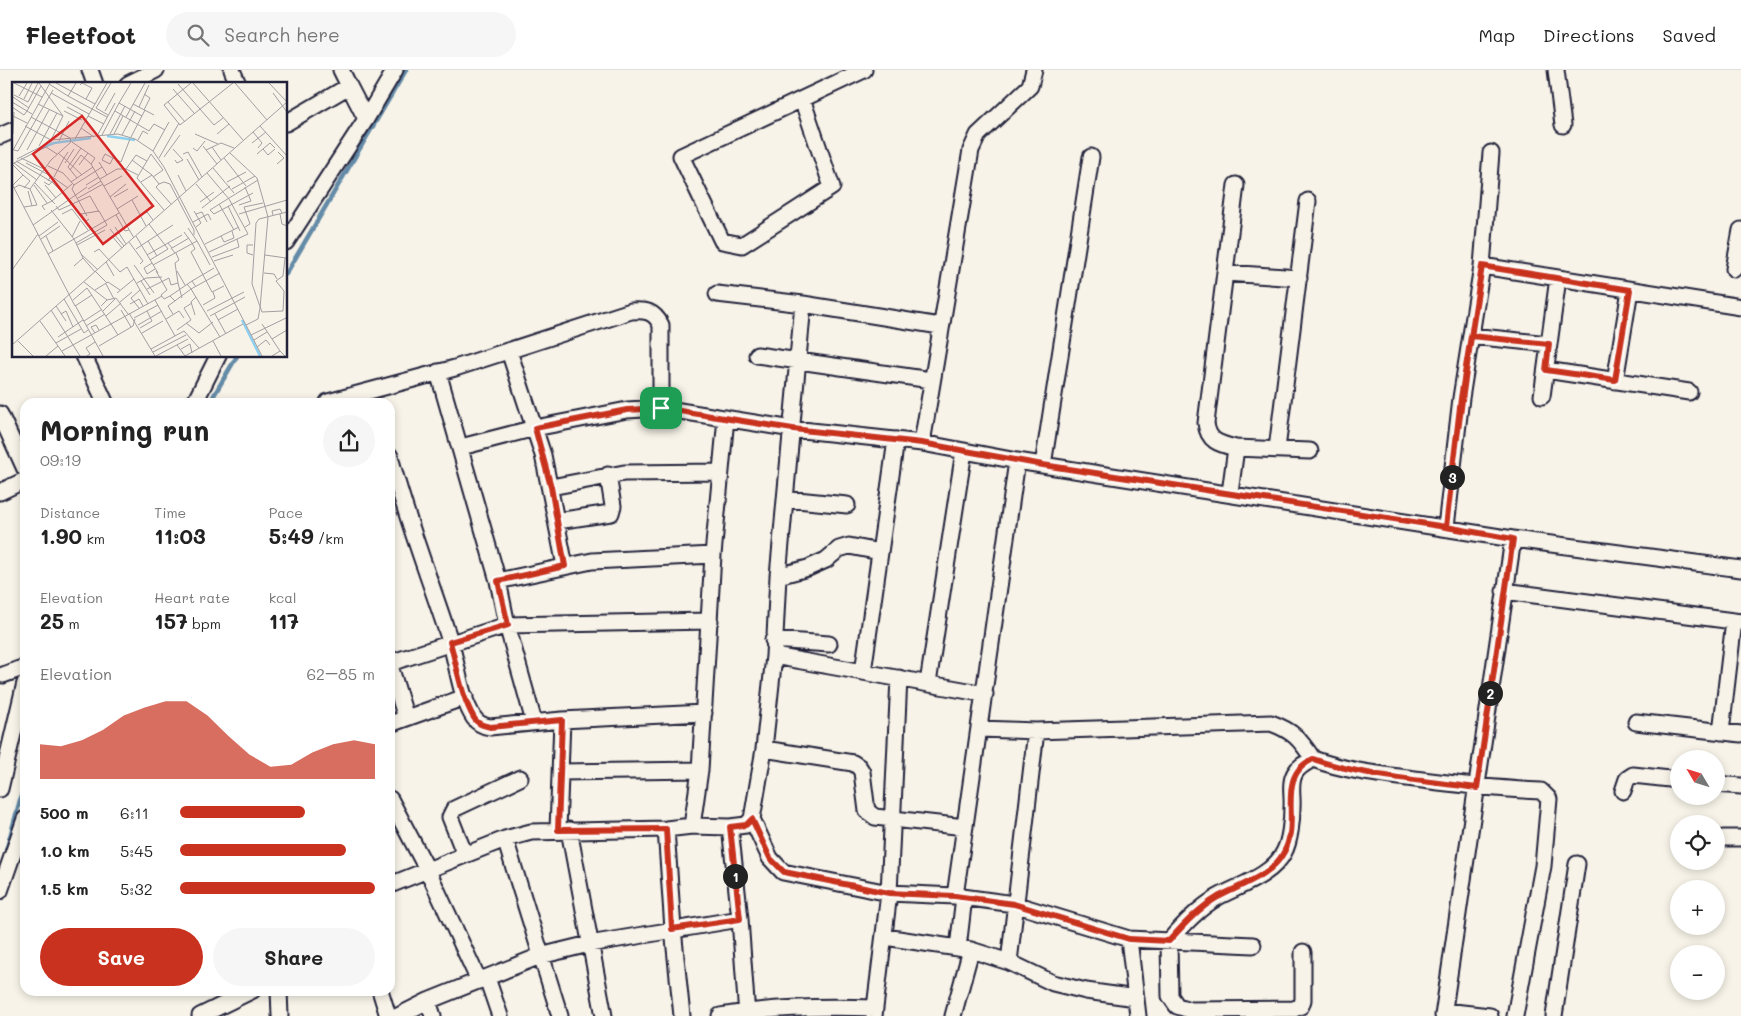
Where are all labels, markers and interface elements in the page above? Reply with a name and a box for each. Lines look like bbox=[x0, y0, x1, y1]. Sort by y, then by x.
search box bbox=[166, 12, 516, 57]
text: Fleetfoot bbox=[25, 19, 136, 50]
icon: search bbox=[184, 21, 212, 49]
text: Search here bbox=[224, 22, 340, 47]
text: Map bbox=[1478, 23, 1515, 47]
text: Directions bbox=[1543, 23, 1635, 47]
text: Saved bbox=[1663, 23, 1716, 47]
inset map bbox=[12, 82, 288, 358]
pin bbox=[640, 387, 682, 429]
icon: arrive bbox=[647, 394, 675, 422]
text: Morning run bbox=[40, 412, 209, 448]
button: share bbox=[323, 415, 375, 467]
text: 09:19 bbox=[40, 449, 81, 470]
pin: 3 bbox=[1440, 464, 1464, 490]
text: 3 bbox=[1448, 468, 1457, 487]
text: Distance bbox=[40, 503, 100, 522]
text: Time bbox=[154, 503, 186, 522]
text: Pace bbox=[269, 503, 303, 522]
text: 1.90 bbox=[40, 522, 82, 549]
text: 11:03 bbox=[154, 522, 206, 549]
text: 5:49 bbox=[269, 522, 314, 549]
text: km bbox=[82, 529, 105, 548]
text: /km bbox=[314, 529, 344, 548]
text: Elevation bbox=[40, 588, 103, 607]
text: Heart rate bbox=[154, 588, 230, 607]
text: kcal bbox=[269, 588, 297, 607]
text: 25 bbox=[40, 607, 64, 634]
text: 157 bbox=[154, 607, 188, 634]
text: 117 bbox=[269, 607, 299, 634]
text: m bbox=[64, 614, 80, 633]
text: bpm bbox=[188, 614, 221, 633]
text: Elevation bbox=[40, 663, 112, 684]
text: 62–85 m bbox=[306, 663, 375, 684]
pin: 2 bbox=[1478, 680, 1502, 706]
text: 2 bbox=[1487, 684, 1494, 703]
north arrow bbox=[1670, 750, 1725, 805]
map controls bbox=[1670, 750, 1725, 1000]
text: 500 m bbox=[40, 802, 88, 823]
text: 6:11 bbox=[120, 802, 149, 823]
button: locate bbox=[1670, 815, 1725, 870]
text: 1.0 km bbox=[40, 840, 89, 861]
text: 5:45 bbox=[120, 840, 153, 861]
pin: 1 bbox=[722, 864, 748, 888]
text: 1 bbox=[732, 867, 739, 886]
text: 1.5 km bbox=[40, 878, 88, 899]
text: 5:32 bbox=[120, 878, 153, 899]
button: + bbox=[1670, 880, 1725, 935]
button: Save bbox=[40, 928, 203, 986]
button: Share bbox=[213, 928, 375, 986]
button: − bbox=[1670, 945, 1725, 1000]

